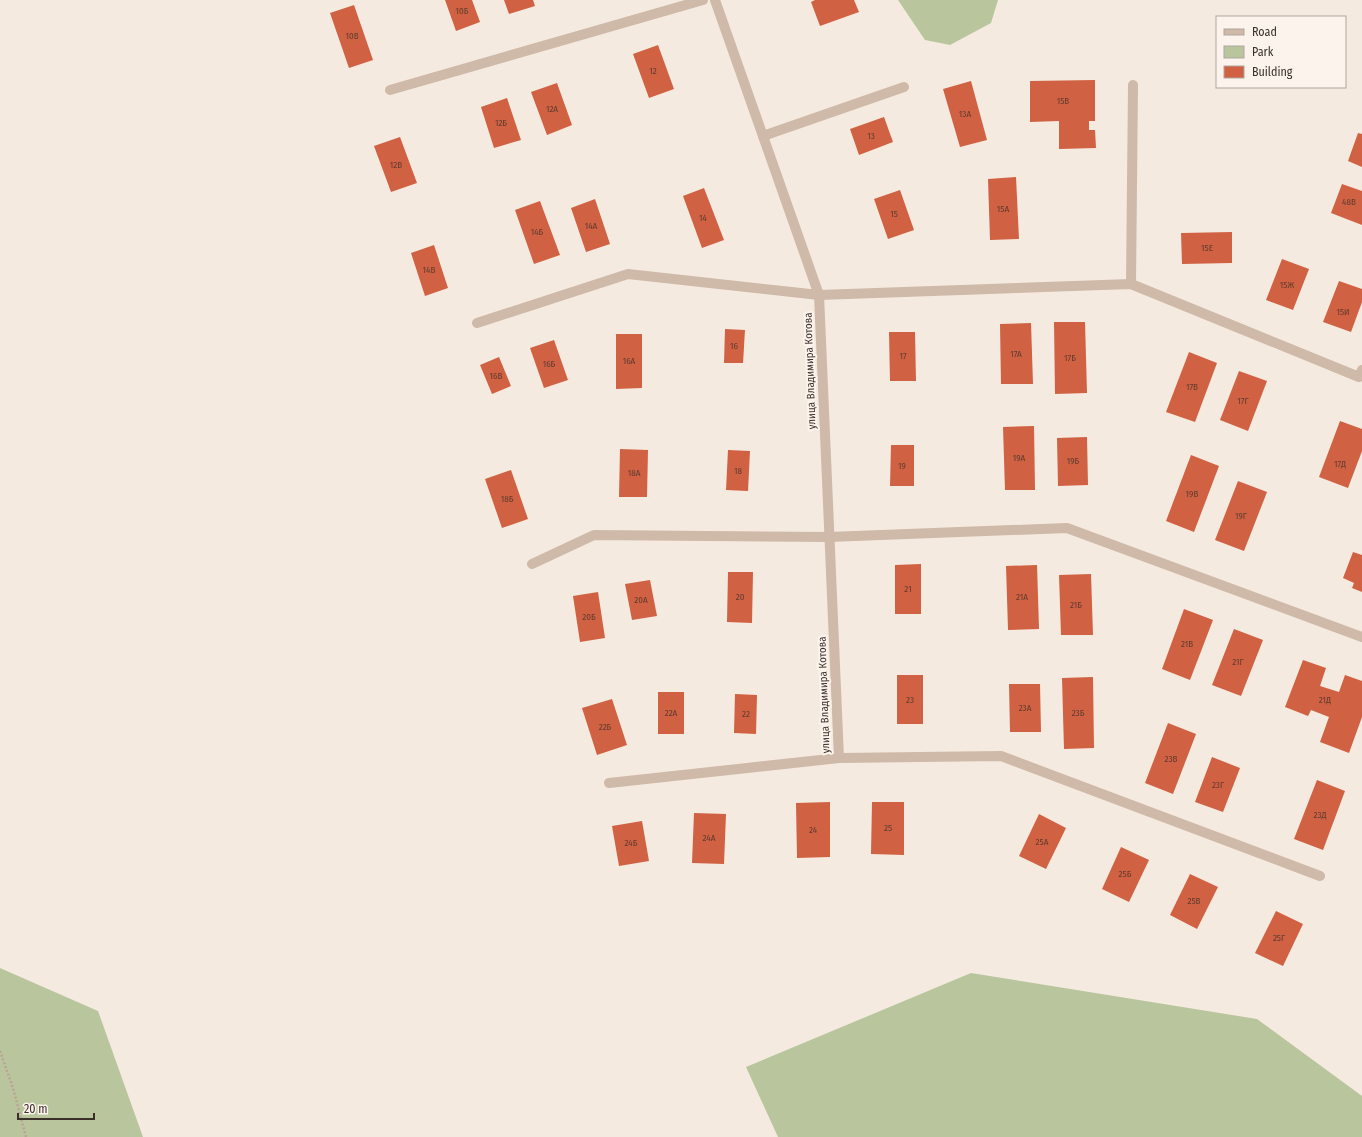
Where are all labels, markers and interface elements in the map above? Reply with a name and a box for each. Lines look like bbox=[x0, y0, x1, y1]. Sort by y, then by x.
house number: 10Б bbox=[456, 6, 469, 16]
legend bbox=[1216, 16, 1346, 88]
text: Road bbox=[1252, 25, 1277, 39]
house number: 10В bbox=[345, 31, 359, 41]
text: Park bbox=[1252, 45, 1274, 59]
text: Building bbox=[1252, 65, 1293, 79]
house number: 12 bbox=[649, 66, 657, 76]
house number: 15В bbox=[1057, 96, 1069, 106]
house number: 12А bbox=[546, 104, 558, 114]
house number: 13А bbox=[959, 109, 971, 119]
house number: 12Б bbox=[495, 118, 507, 128]
house number: 13 bbox=[867, 131, 875, 141]
house number: 12В bbox=[390, 160, 402, 170]
house number: 48В bbox=[1342, 197, 1356, 207]
house number: 15А bbox=[997, 204, 1009, 214]
house number: 15 bbox=[890, 209, 898, 219]
house number: 14 bbox=[699, 213, 708, 223]
house number: 14А bbox=[585, 221, 598, 231]
house number: 14Б bbox=[531, 227, 544, 237]
house number: 15Е bbox=[1201, 243, 1213, 253]
house number: 14В bbox=[423, 265, 435, 275]
house number: 15Ж bbox=[1280, 280, 1294, 290]
house number: 15И bbox=[1336, 307, 1350, 317]
street label: улица Владимира Котова bbox=[801, 312, 819, 430]
house number: 16 bbox=[730, 341, 739, 351]
house number: 17А bbox=[1010, 349, 1022, 359]
house number: 17 bbox=[899, 351, 907, 361]
house number: 17Б bbox=[1064, 353, 1076, 363]
house number: 16А bbox=[623, 356, 636, 366]
house number: 16Б bbox=[543, 359, 556, 369]
house number: 16В bbox=[490, 371, 503, 381]
house number: 17В bbox=[1186, 382, 1198, 392]
house number: 17Г bbox=[1237, 396, 1250, 406]
house number: 19А bbox=[1013, 453, 1026, 463]
house number: 19Б bbox=[1067, 456, 1080, 466]
house number: 17Д bbox=[1334, 459, 1346, 469]
house number: 19 bbox=[898, 461, 906, 471]
house number: 18 bbox=[734, 466, 743, 476]
house number: 18А bbox=[628, 468, 641, 478]
house number: 19В bbox=[1186, 489, 1198, 499]
house number: 18Б bbox=[501, 494, 514, 504]
house number: 19Г bbox=[1235, 511, 1248, 521]
house number: 21 bbox=[904, 584, 912, 594]
house number: 20 bbox=[736, 592, 745, 602]
house number: 21А bbox=[1016, 592, 1028, 602]
house number: 20А bbox=[634, 595, 648, 605]
house number: 21Б bbox=[1070, 600, 1082, 610]
house number: 20Б bbox=[582, 612, 596, 622]
street label: улица Владимира Котова bbox=[815, 636, 833, 754]
house number: 21В bbox=[1181, 639, 1193, 649]
house number: 21Г bbox=[1232, 657, 1245, 667]
house number: 23 bbox=[906, 695, 914, 705]
house number: 21Д bbox=[1319, 695, 1331, 705]
house number: 23А bbox=[1019, 703, 1032, 713]
house number: 22А bbox=[665, 708, 678, 718]
house number: 23Б bbox=[1072, 708, 1085, 718]
house number: 22 bbox=[742, 709, 750, 719]
house number: 22Б bbox=[599, 722, 612, 732]
house number: 23В bbox=[1165, 754, 1178, 764]
house number: 23Г bbox=[1212, 780, 1225, 790]
house number: 23Д bbox=[1313, 810, 1327, 820]
house number: 25 bbox=[884, 823, 892, 833]
house number: 24 bbox=[809, 825, 818, 835]
house number: 24А bbox=[703, 833, 716, 843]
house number: 25А bbox=[1036, 837, 1049, 847]
house number: 24Б bbox=[625, 838, 638, 848]
house number: 25Б bbox=[1119, 869, 1132, 879]
house number: 25В bbox=[1187, 896, 1201, 906]
house number: 25Г bbox=[1273, 933, 1286, 943]
scale bar bbox=[18, 1095, 94, 1121]
text: 20 m bbox=[24, 1102, 48, 1116]

